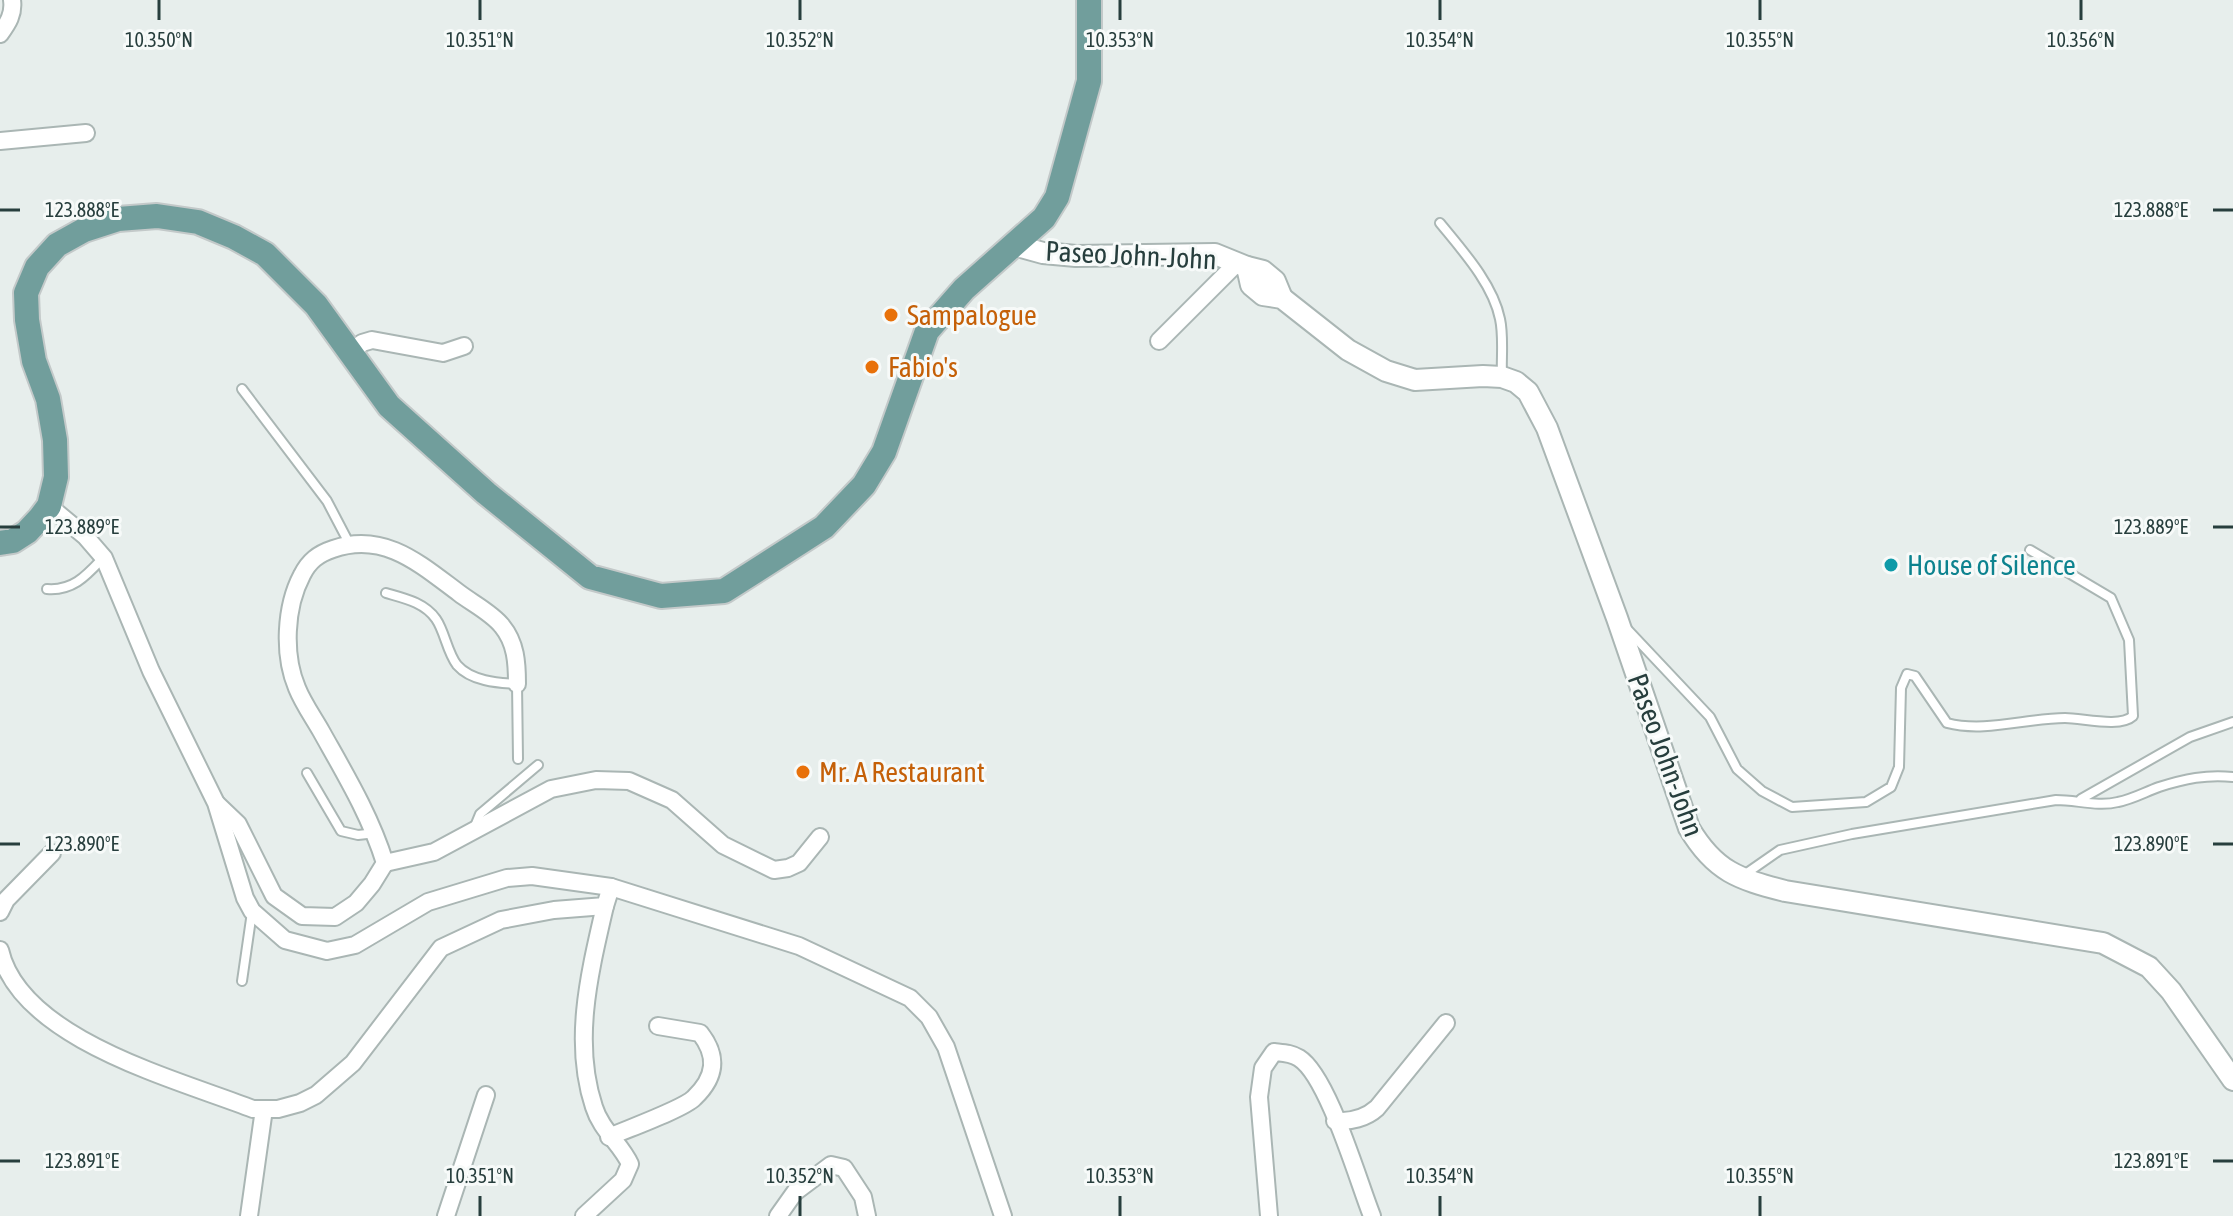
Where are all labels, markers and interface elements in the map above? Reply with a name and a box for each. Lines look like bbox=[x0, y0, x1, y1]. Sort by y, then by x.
text: 10.350°N bbox=[125, 28, 193, 51]
text: 10.351°N bbox=[446, 28, 514, 51]
text: 10.352°N bbox=[766, 28, 834, 51]
text: 10.353°N bbox=[1086, 28, 1154, 51]
text: 10.354°N bbox=[1406, 28, 1474, 51]
text: 10.355°N bbox=[1726, 28, 1794, 51]
text: 10.356°N bbox=[2047, 28, 2115, 51]
text: 123.888°E bbox=[45, 198, 119, 221]
text: 123.888°E bbox=[2114, 198, 2188, 221]
street label: Paseo John-John bbox=[1045, 235, 1217, 275]
place label: Sampalogue bbox=[907, 299, 1037, 331]
marker: Sampalogue bbox=[882, 306, 900, 324]
place label: Fabio's bbox=[888, 351, 958, 383]
marker: Fabio's bbox=[863, 358, 881, 376]
text: 123.889°E bbox=[45, 515, 119, 538]
text: 123.889°E bbox=[2114, 515, 2188, 538]
place label: House of Silence bbox=[1907, 549, 2076, 581]
marker: House of Silence bbox=[1882, 556, 1900, 574]
street label: Paseo John-John bbox=[1622, 669, 1710, 841]
place label: Mr. A Restaurant bbox=[819, 756, 985, 788]
marker: Mr. A Restaurant bbox=[794, 763, 812, 781]
text: 123.890°E bbox=[45, 832, 119, 855]
text: 123.890°E bbox=[2114, 832, 2188, 855]
text: 123.891°E bbox=[45, 1149, 119, 1172]
text: 123.891°E bbox=[2114, 1149, 2188, 1172]
text: 10.351°N bbox=[446, 1164, 514, 1187]
text: 10.352°N bbox=[766, 1164, 834, 1187]
text: 10.353°N bbox=[1086, 1164, 1154, 1187]
text: 10.354°N bbox=[1406, 1164, 1474, 1187]
text: 10.355°N bbox=[1726, 1164, 1794, 1187]

